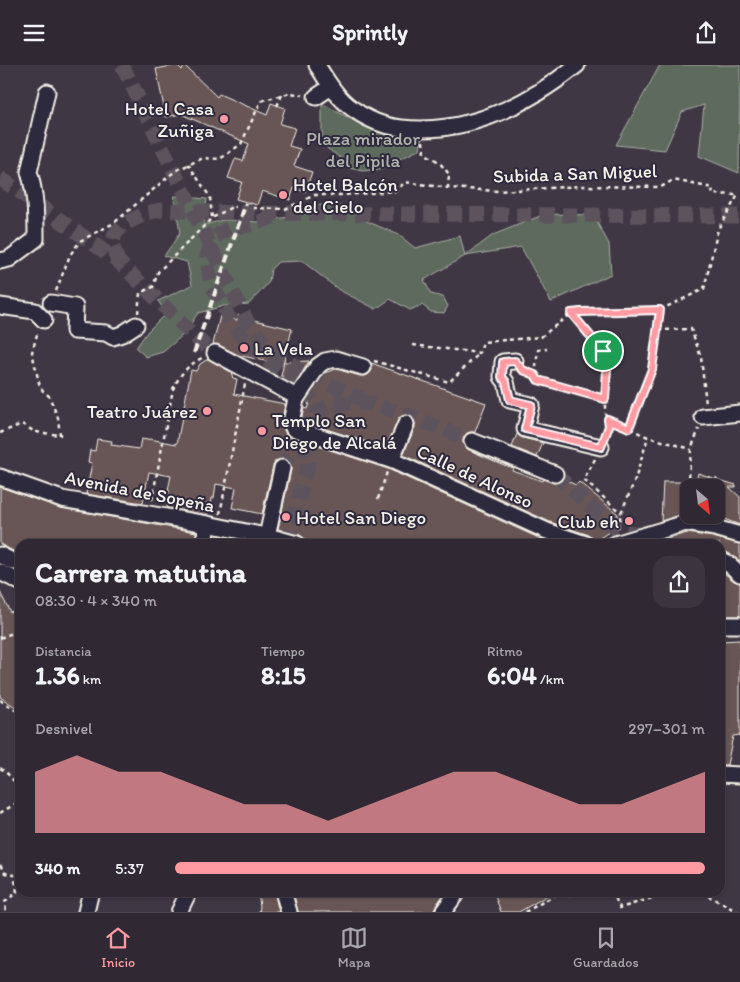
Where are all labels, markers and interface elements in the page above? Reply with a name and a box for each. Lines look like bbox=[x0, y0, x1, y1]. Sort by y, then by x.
icon: menu bbox=[20, 19, 48, 47]
text: Sprintly bbox=[332, 19, 408, 46]
icon: share bbox=[692, 19, 720, 47]
place label: Hotel Casa Zuñiga bbox=[125, 97, 214, 142]
marker: Hotel Casa Zuñiga bbox=[218, 113, 230, 125]
park label: Plaza mirador del Pipila bbox=[306, 127, 420, 172]
street label: Subida a San Miguel bbox=[493, 159, 658, 188]
place label: Hotel Balcón del Cielo bbox=[293, 173, 398, 218]
marker: Hotel Balcón del Cielo bbox=[277, 189, 289, 201]
pin bbox=[582, 330, 624, 372]
place label: La Vela bbox=[254, 337, 313, 360]
icon: arrive bbox=[589, 337, 617, 365]
marker: La Vela bbox=[238, 342, 250, 354]
place label: Teatro Juárez bbox=[87, 400, 197, 423]
marker: Teatro Juárez bbox=[201, 405, 213, 417]
place label: Templo San Diego de Alcalá bbox=[272, 409, 397, 454]
marker: Templo San Diego de Alcalá bbox=[256, 425, 268, 437]
street label: Calle de Alonso bbox=[413, 440, 537, 513]
street label: Avenida de Sopeña bbox=[63, 466, 217, 517]
north arrow bbox=[680, 479, 725, 524]
map controls bbox=[680, 479, 725, 524]
place label: Hotel San Diego bbox=[296, 506, 426, 529]
place label: Club eh bbox=[558, 510, 619, 533]
marker: Hotel San Diego bbox=[280, 511, 292, 523]
marker: Club eh bbox=[623, 515, 635, 527]
text: Carrera matutina bbox=[35, 555, 246, 589]
button: share bbox=[653, 556, 705, 608]
text: 08:30 · 4 × 340 m bbox=[35, 591, 157, 610]
text: Distancia bbox=[35, 643, 92, 660]
text: Tiempo bbox=[261, 643, 305, 660]
text: Ritmo bbox=[487, 643, 523, 660]
text: 1.36 bbox=[35, 660, 80, 690]
text: 8:15 bbox=[261, 660, 306, 690]
text: 6:04 bbox=[487, 660, 537, 690]
text: km bbox=[80, 671, 101, 688]
text: /km bbox=[537, 671, 564, 688]
text: Desnivel bbox=[35, 719, 93, 738]
text: 297–301 m bbox=[628, 719, 705, 738]
text: 340 m bbox=[35, 859, 80, 878]
text: 5:37 bbox=[115, 859, 144, 878]
tab: Inicio bbox=[101, 924, 135, 971]
tab: Mapa bbox=[338, 924, 370, 971]
tab: Guardados bbox=[573, 924, 639, 971]

